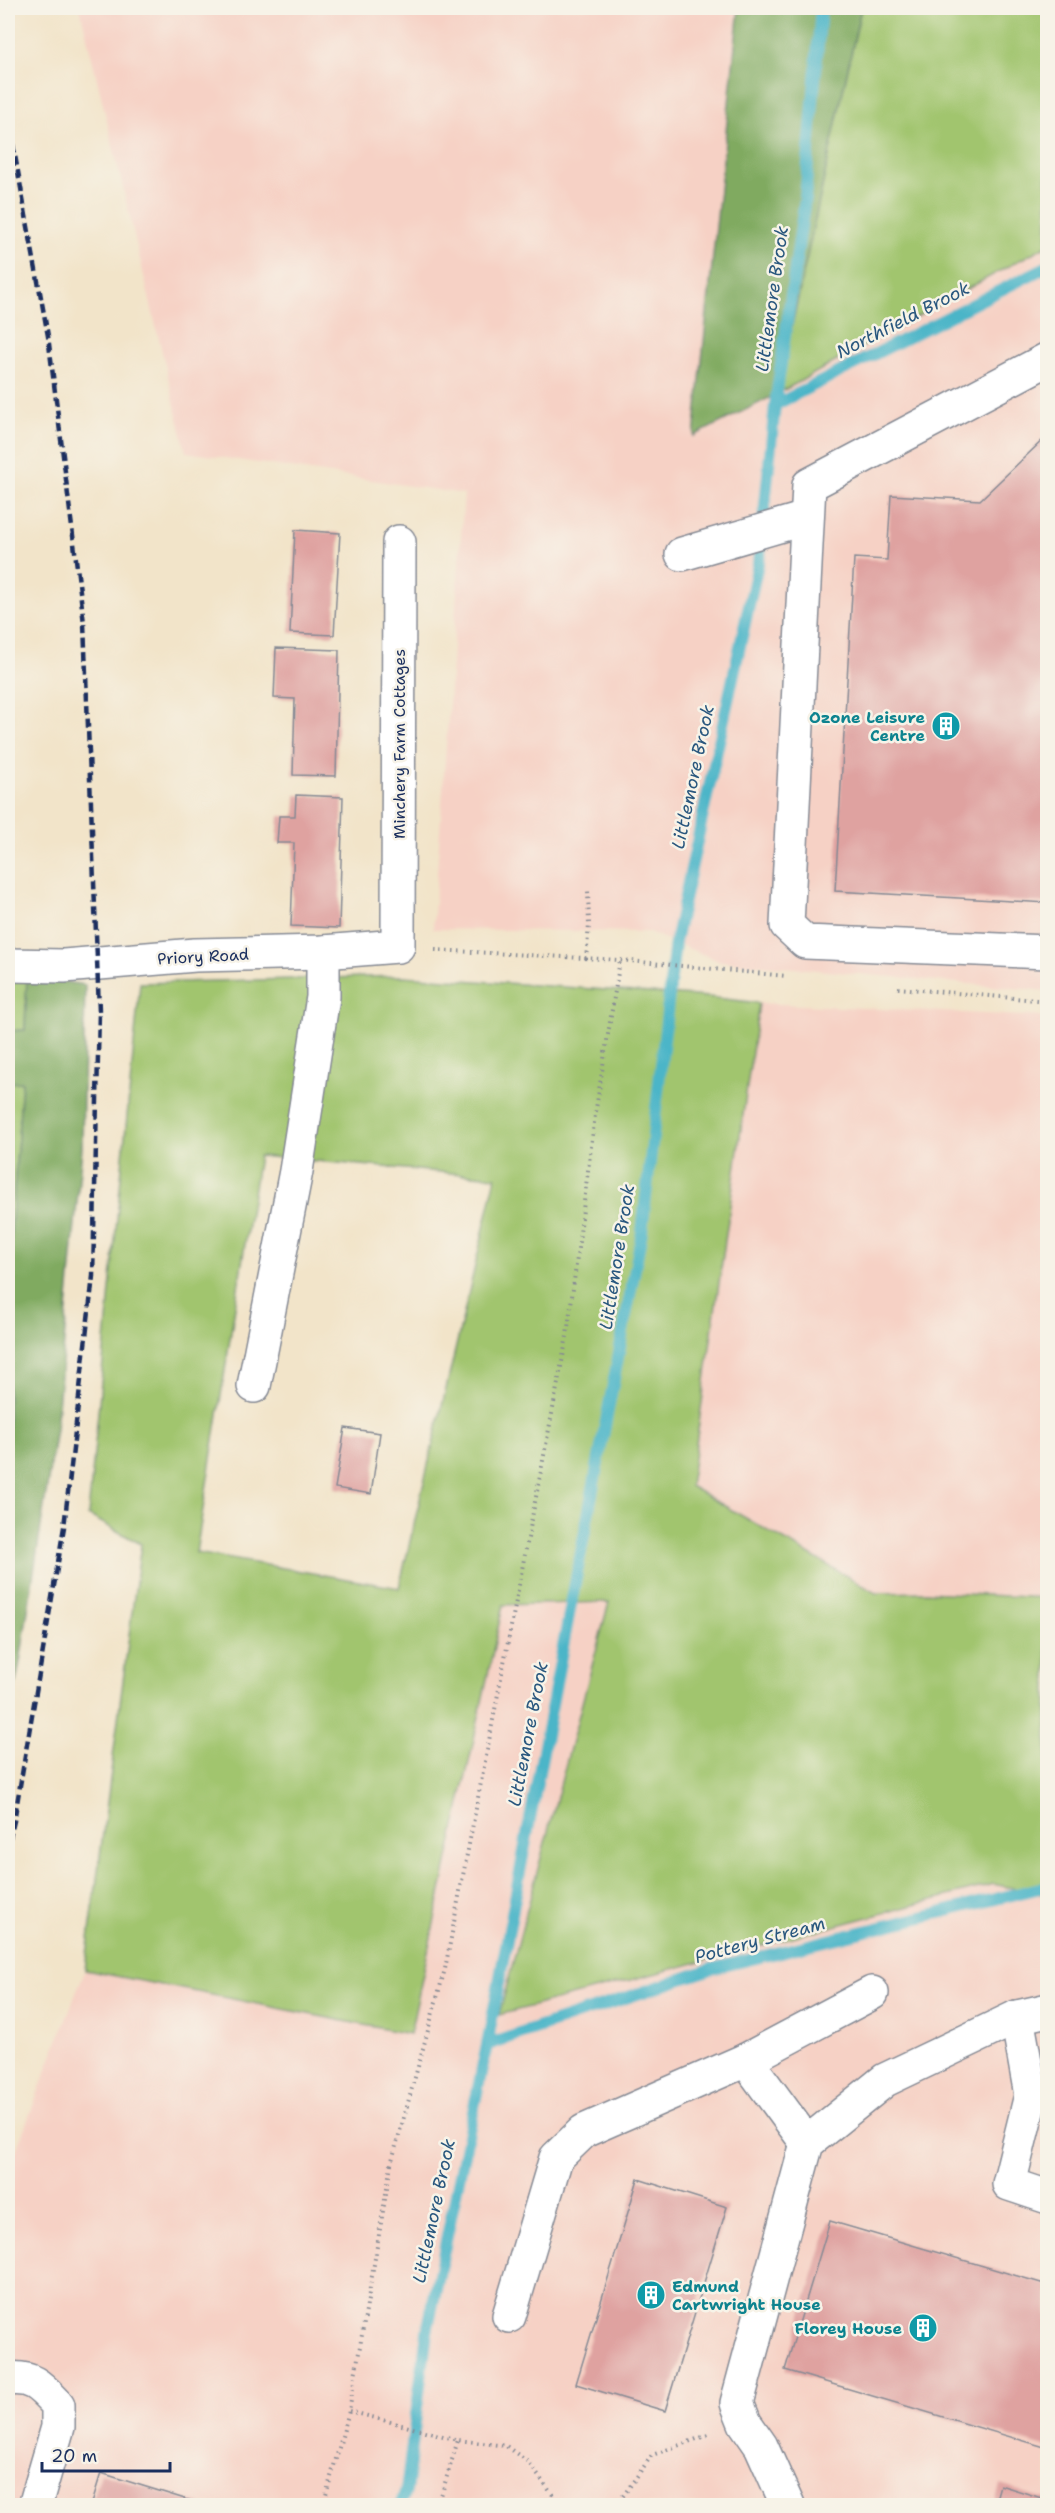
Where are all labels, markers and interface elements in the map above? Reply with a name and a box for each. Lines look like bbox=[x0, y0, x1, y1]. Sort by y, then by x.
water label: Littlemore Brook bbox=[750, 224, 794, 373]
water label: Northfield Brook bbox=[832, 276, 974, 364]
street label: Minchery Farm Cottages bbox=[389, 649, 410, 839]
water label: Littlemore Brook bbox=[666, 702, 720, 851]
place label: Ozone Leisure Centre bbox=[809, 707, 925, 746]
building icon: Ozone Leisure Centre bbox=[930, 710, 962, 742]
street label: Priory Road bbox=[157, 944, 249, 969]
water label: Littlemore Brook bbox=[594, 1182, 640, 1331]
water label: Littlemore Brook bbox=[502, 1659, 554, 1808]
water label: Pottery Stream bbox=[692, 1911, 828, 1969]
water label: Littlemore Brook bbox=[407, 2136, 461, 2285]
place label: Edmund Cartwright House bbox=[672, 2276, 821, 2315]
building icon: Edmund Cartwright House bbox=[635, 2279, 667, 2311]
building icon: Florey House bbox=[907, 2312, 939, 2344]
place label: Florey House bbox=[794, 2318, 902, 2339]
scale bar bbox=[42, 2435, 170, 2473]
text: 20 m bbox=[51, 2444, 97, 2468]

